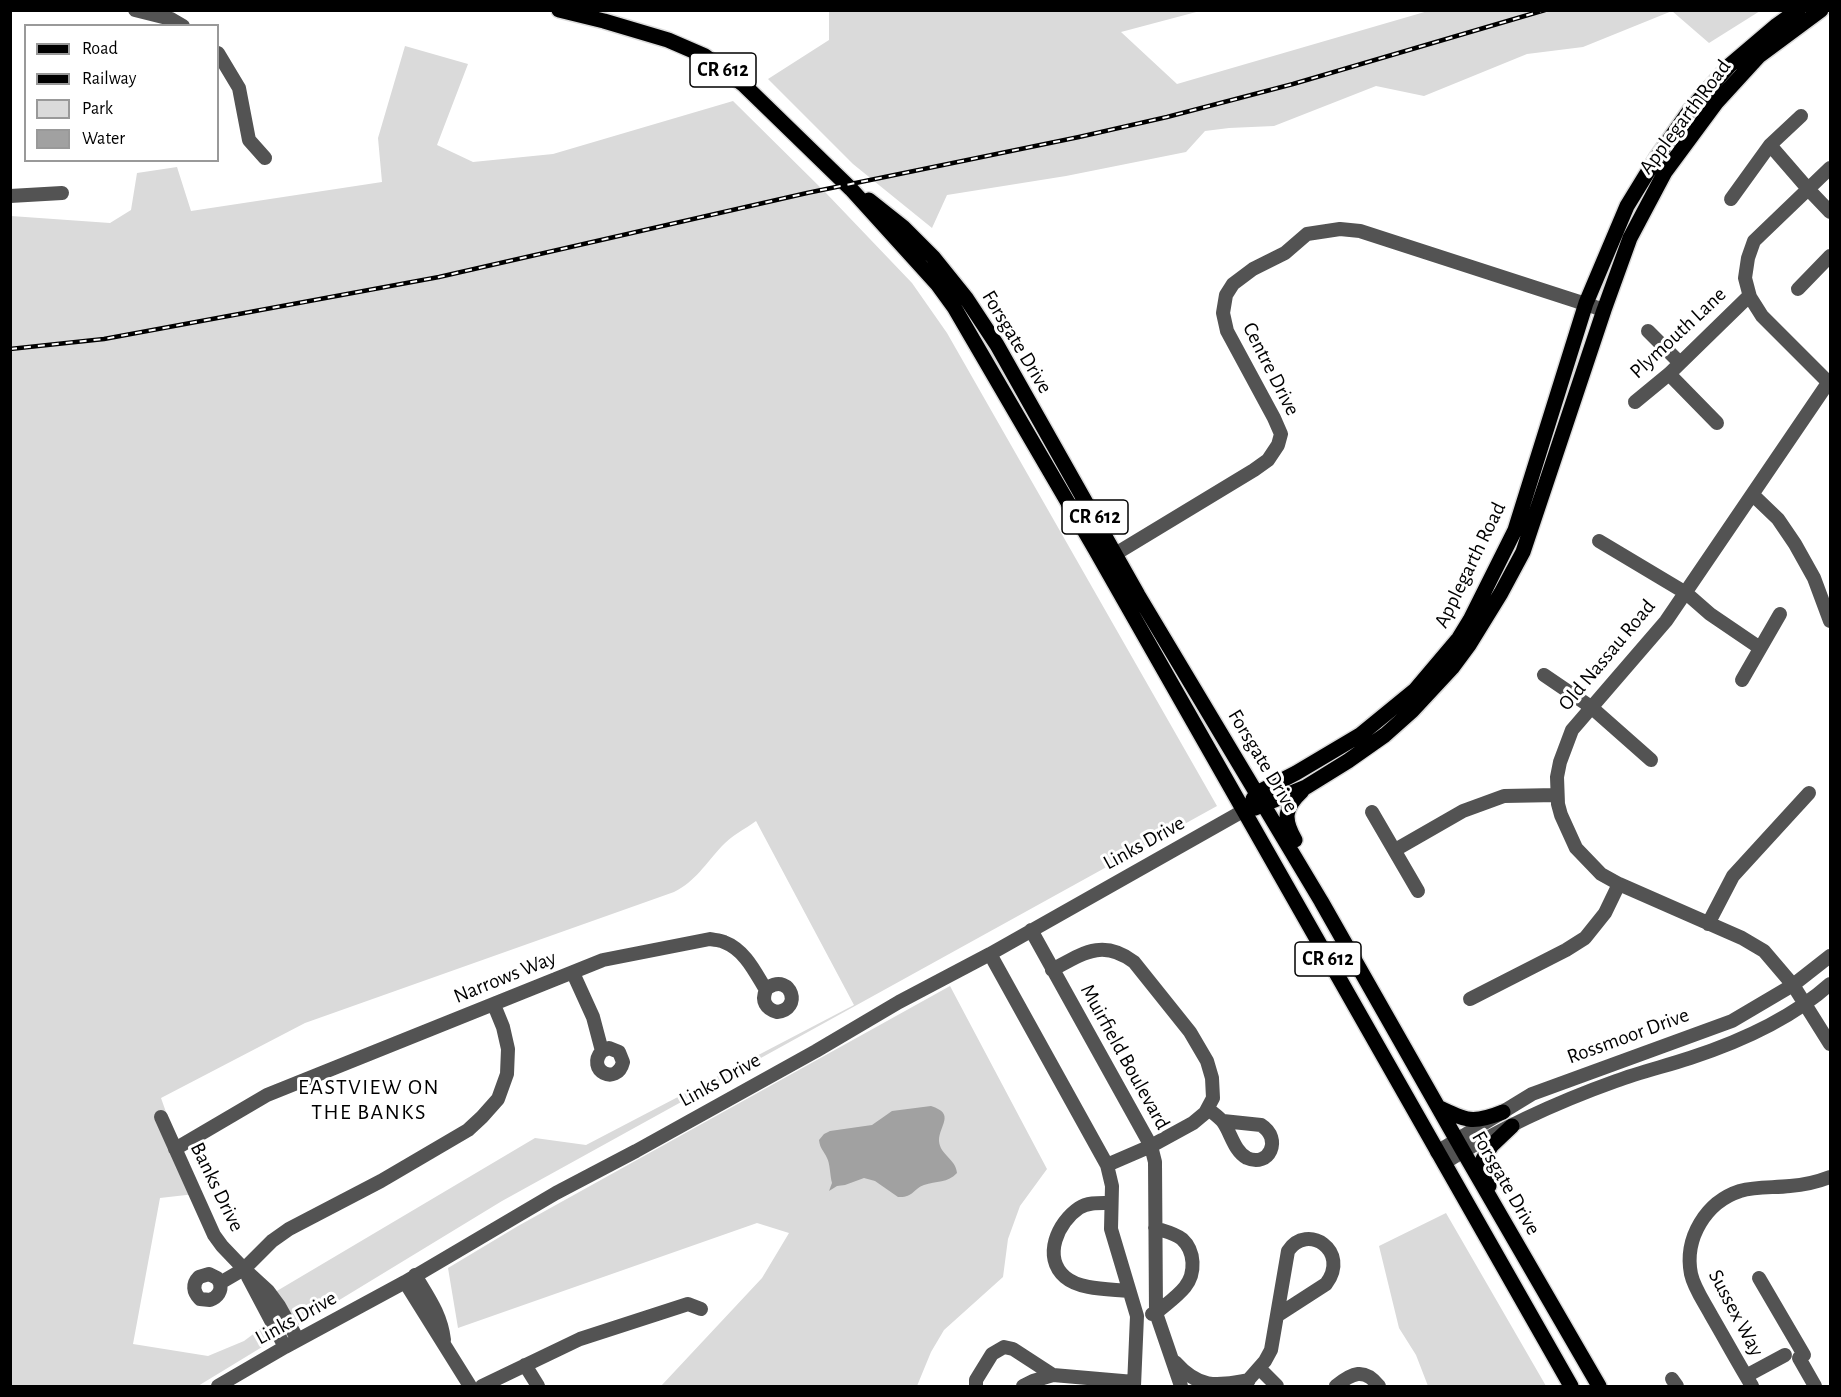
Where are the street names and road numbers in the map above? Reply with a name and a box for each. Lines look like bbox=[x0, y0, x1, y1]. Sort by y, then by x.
road number: CR 612 bbox=[690, 53, 756, 87]
street label: Applegarth Road bbox=[1634, 55, 1736, 179]
street label: Plymouth Lane bbox=[1625, 282, 1731, 384]
street label: Forsgate Drive bbox=[976, 286, 1058, 398]
street label: Centre Drive bbox=[1237, 318, 1305, 420]
street label: Applegarth Road bbox=[1429, 498, 1511, 632]
road number: CR 612 bbox=[1062, 500, 1128, 534]
street label: Old Nassau Road bbox=[1553, 594, 1661, 716]
street label: Forsgate Drive bbox=[1222, 705, 1304, 817]
street label: Links Drive bbox=[1099, 810, 1189, 876]
road number: CR 612 bbox=[1295, 942, 1361, 976]
street label: Narrows Way bbox=[450, 945, 560, 1009]
street label: Muirfield Boulevard bbox=[1075, 980, 1175, 1134]
street label: Rossmoor Drive bbox=[1564, 1002, 1692, 1070]
street label: Links Drive bbox=[675, 1047, 765, 1113]
street label: Forsgate Drive bbox=[1466, 1127, 1546, 1239]
street label: Banks Drive bbox=[185, 1138, 249, 1236]
street label: Sussex Way bbox=[1703, 1265, 1769, 1361]
street label: Links Drive bbox=[251, 1285, 341, 1351]

